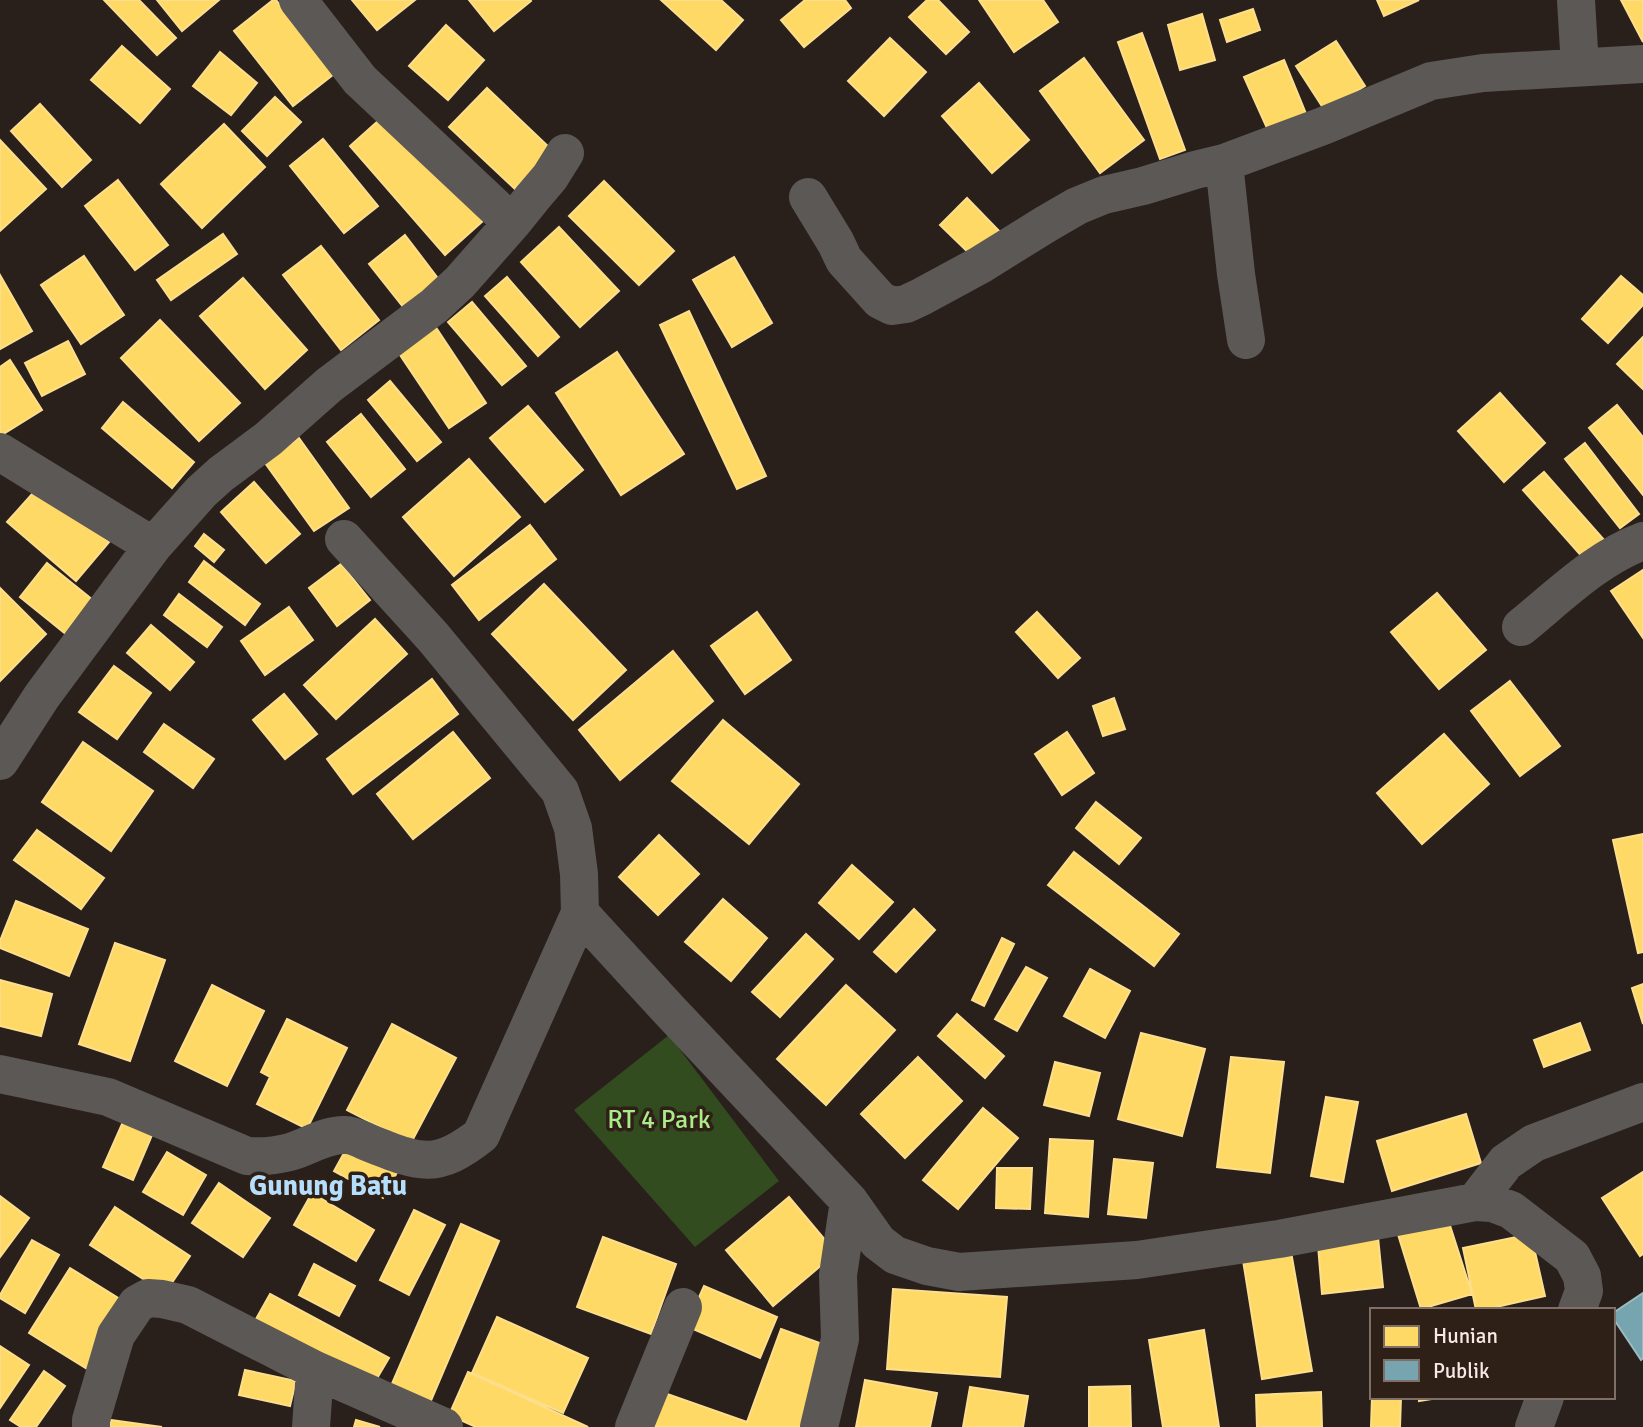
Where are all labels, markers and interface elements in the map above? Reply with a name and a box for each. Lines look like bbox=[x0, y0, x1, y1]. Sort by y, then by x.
park label: RT 4 Park bbox=[607, 1104, 711, 1136]
district label: Gunung Batu bbox=[249, 1169, 407, 1203]
legend bbox=[1370, 1308, 1615, 1399]
text: Hunian bbox=[1433, 1323, 1498, 1349]
text: Publik bbox=[1433, 1358, 1490, 1384]

